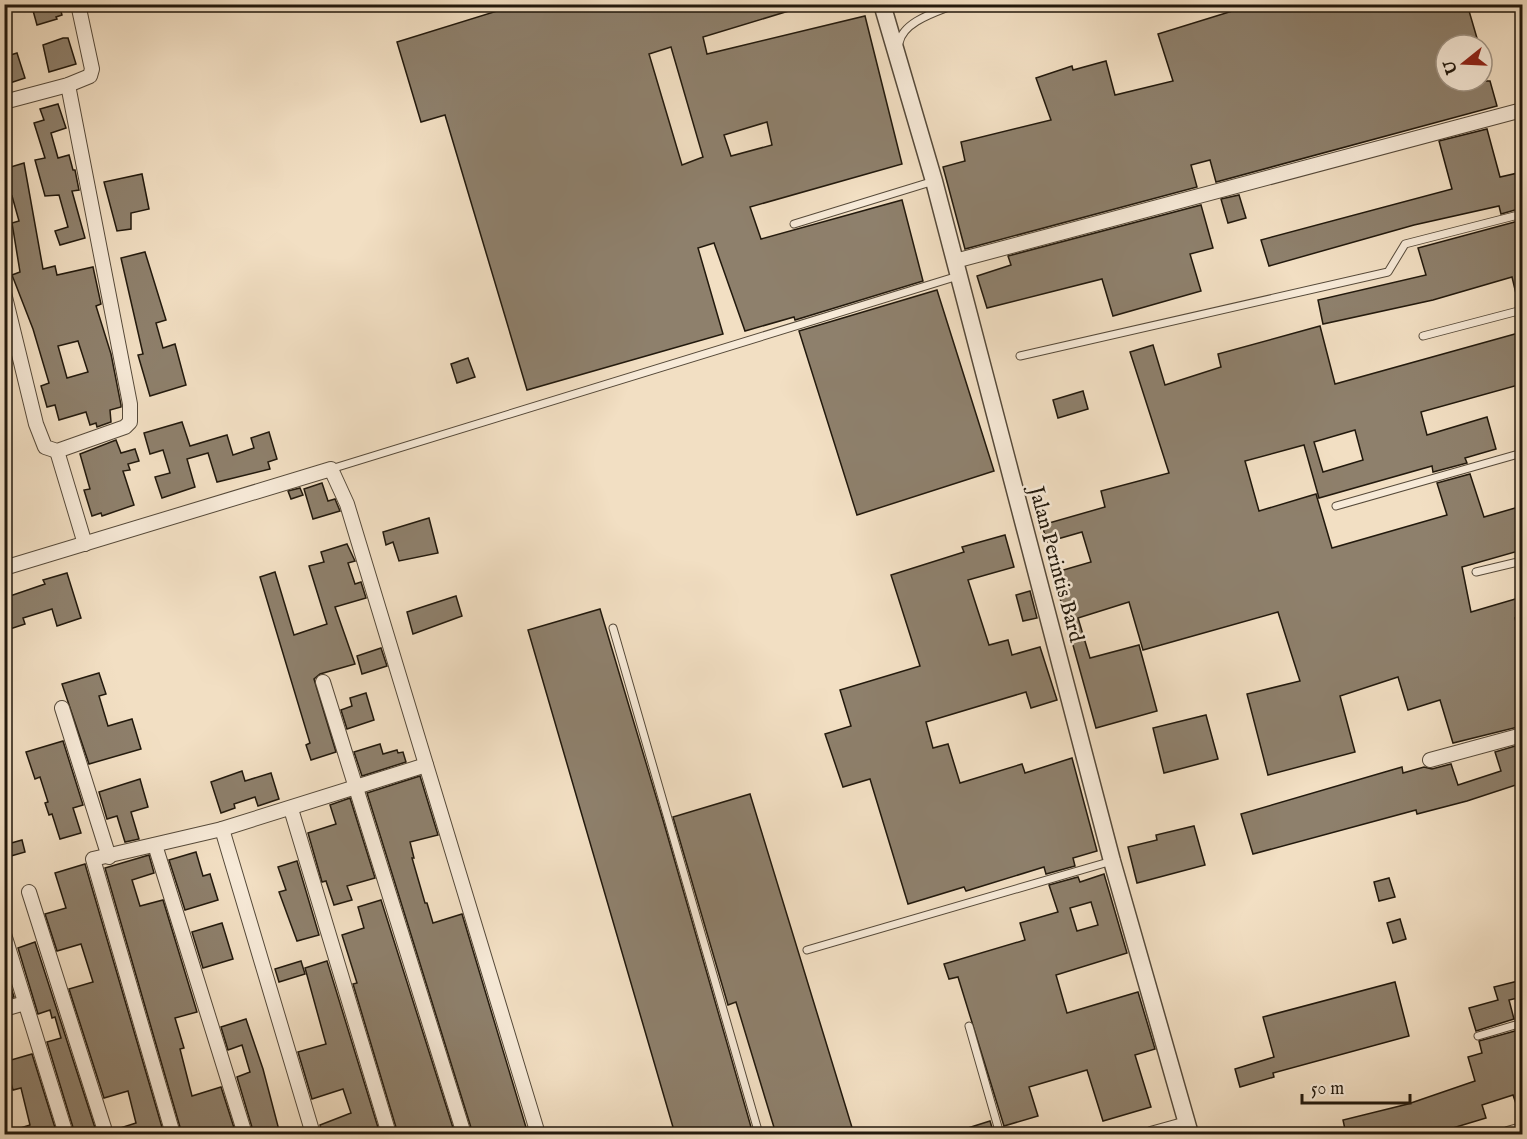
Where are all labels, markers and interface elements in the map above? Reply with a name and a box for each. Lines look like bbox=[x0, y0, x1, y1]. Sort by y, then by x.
north arrow bbox=[1434, 33, 1494, 93]
text: U bbox=[1440, 57, 1464, 78]
street label: Jalan Perintis Bard bbox=[1021, 482, 1090, 646]
scale bar bbox=[1302, 1067, 1410, 1105]
text: 50 m bbox=[1311, 1078, 1344, 1101]

